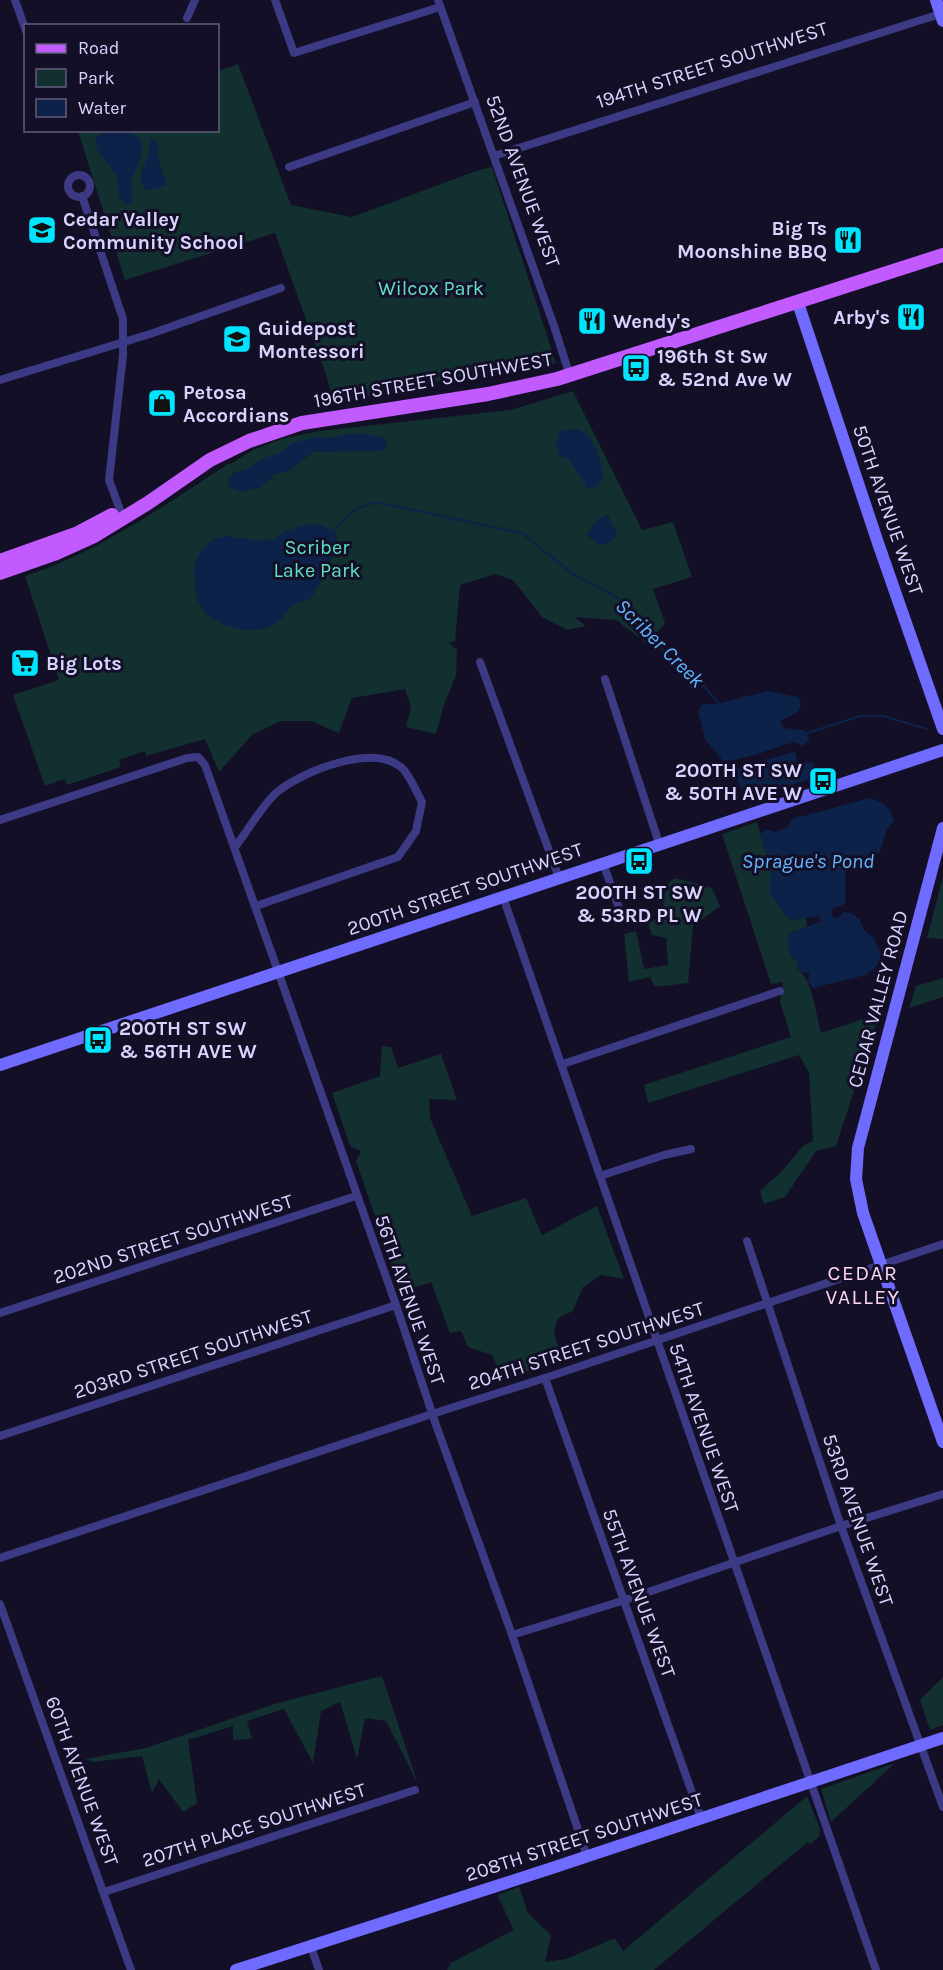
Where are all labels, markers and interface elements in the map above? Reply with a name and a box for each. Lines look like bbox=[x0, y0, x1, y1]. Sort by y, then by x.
street label: 194TH STREET SOUTHWEST bbox=[593, 17, 831, 113]
legend bbox=[24, 24, 219, 132]
text: Road bbox=[78, 37, 119, 59]
text: Park bbox=[78, 67, 115, 89]
street label: 52ND AVENUE WEST bbox=[481, 92, 565, 270]
text: Water bbox=[78, 97, 126, 119]
place label: Cedar Valley Community School bbox=[63, 208, 244, 254]
school or university icon: Cedar Valley Community School bbox=[26, 214, 58, 246]
place label: Big Ts Moonshine BBQ bbox=[677, 217, 827, 263]
restaurant icon: Big Ts Moonshine BBQ bbox=[832, 224, 864, 256]
park label: Wilcox Park bbox=[378, 277, 484, 300]
restaurant icon: Arby's bbox=[895, 301, 927, 333]
restaurant icon: Wendy's bbox=[576, 305, 608, 337]
place label: Arby's bbox=[833, 306, 890, 329]
place label: Wendy's bbox=[613, 310, 691, 333]
place label: Guidepost Montessori bbox=[258, 317, 365, 363]
school or university icon: Guidepost Montessori bbox=[221, 323, 253, 355]
place label: 196th St Sw & 52nd Ave W bbox=[657, 345, 792, 391]
street label: 196TH STREET SOUTHWEST bbox=[312, 348, 554, 412]
bus stop icon: 196th St Sw & 52nd Ave W bbox=[620, 352, 652, 384]
place label: Petosa Accordians bbox=[183, 381, 289, 427]
shop icon: Petosa Accordians bbox=[146, 387, 178, 419]
street label: 50TH AVENUE WEST bbox=[848, 422, 928, 598]
park label: Scriber Lake Park bbox=[273, 536, 361, 582]
water label: Scriber Creek bbox=[611, 594, 710, 693]
supermarket icon: Big Lots bbox=[9, 647, 41, 679]
place label: Big Lots bbox=[46, 652, 122, 675]
place label: 200TH ST SW & 50TH AVE W bbox=[664, 759, 802, 805]
bus stop icon: 200TH ST SW & 50TH AVE W bbox=[807, 765, 839, 797]
street label: 200TH STREET SOUTHWEST bbox=[344, 838, 586, 940]
bus stop icon: 200TH ST SW & 53RD PL W bbox=[623, 845, 655, 877]
water label: Sprague's Pond bbox=[742, 849, 874, 873]
place label: 200TH ST SW & 53RD PL W bbox=[575, 881, 703, 927]
street label: CEDAR VALLEY ROAD bbox=[843, 908, 913, 1090]
place label: 200TH ST SW & 56TH AVE W bbox=[119, 1017, 257, 1063]
bus stop icon: 200TH ST SW & 56TH AVE W bbox=[82, 1024, 114, 1056]
street label: 202ND STREET SOUTHWEST bbox=[50, 1189, 296, 1289]
street label: 56TH AVENUE WEST bbox=[370, 1212, 450, 1388]
district label: CEDAR VALLEY bbox=[825, 1261, 901, 1309]
street label: 204TH STREET SOUTHWEST bbox=[465, 1297, 707, 1395]
street label: 203RD STREET SOUTHWEST bbox=[71, 1304, 315, 1404]
street label: 54TH AVENUE WEST bbox=[664, 1340, 744, 1516]
street label: 53RD AVENUE WEST bbox=[818, 1431, 898, 1609]
street label: 55TH AVENUE WEST bbox=[598, 1505, 680, 1681]
street label: 60TH AVENUE WEST bbox=[41, 1693, 123, 1869]
street label: 207TH PLACE SOUTHWEST bbox=[139, 1778, 369, 1872]
street label: 208TH STREET SOUTHWEST bbox=[462, 1788, 706, 1886]

